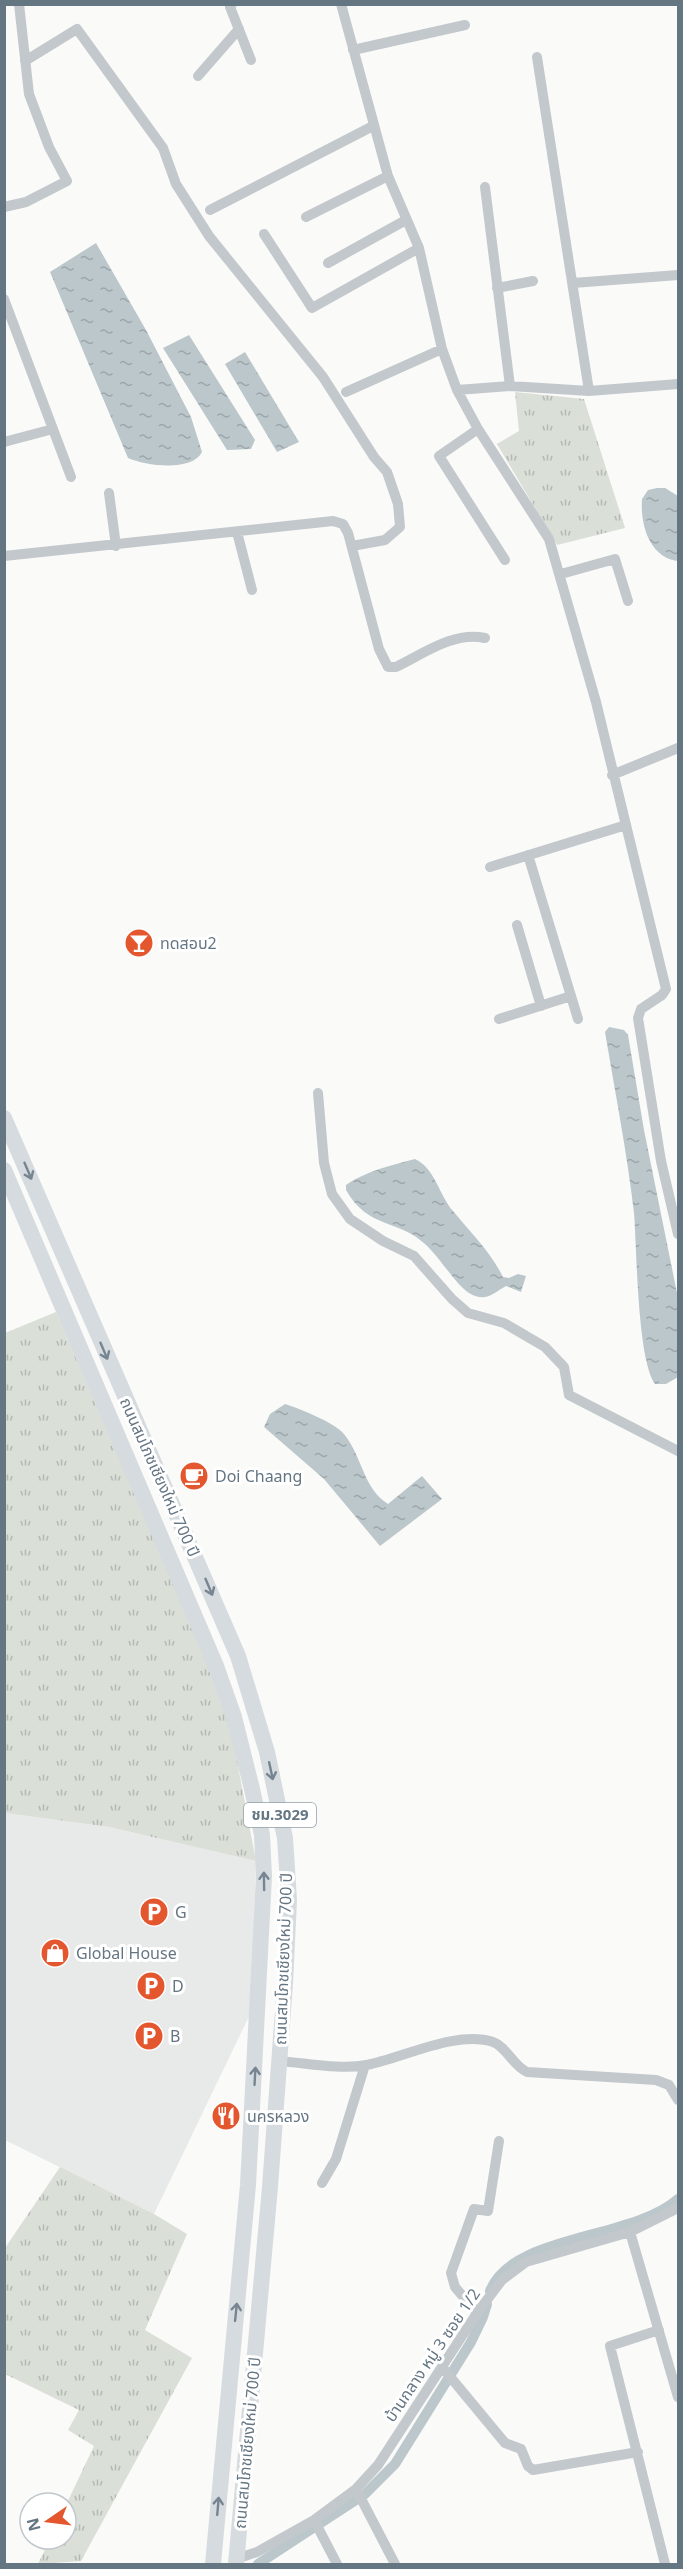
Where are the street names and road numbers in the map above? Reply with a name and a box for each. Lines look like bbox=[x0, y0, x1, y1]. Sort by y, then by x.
street label: ถนนสมโภชเชียงใหม่ 700 ปี bbox=[115, 1394, 205, 1560]
road number: ชม.3029 bbox=[244, 1803, 316, 1827]
street label: ถนนสมโภชเชียงใหม่ 700 ปี bbox=[269, 1873, 297, 2045]
street label: บ้านกลาง หมู่ 3 ซอย 1/2 bbox=[379, 2284, 485, 2426]
street label: ถนนสมโภชเชียงใหม่ 700 ปี bbox=[229, 2356, 265, 2530]

